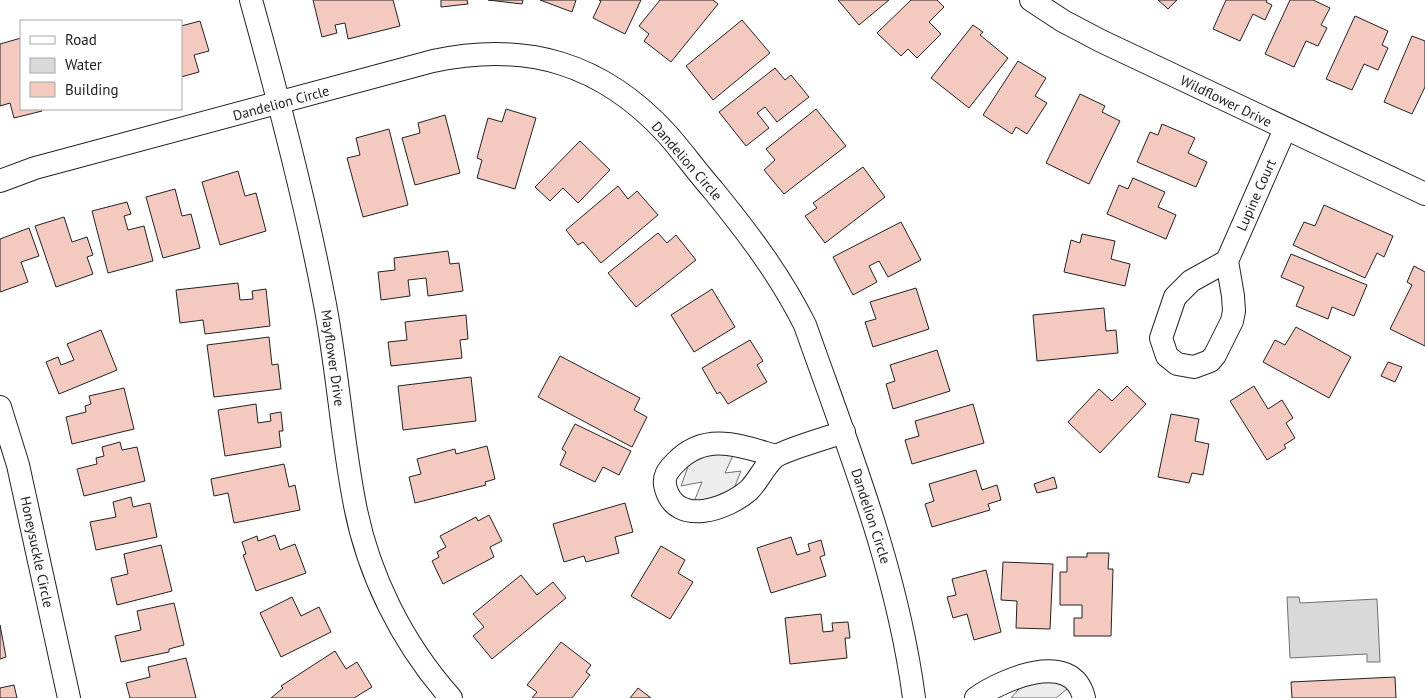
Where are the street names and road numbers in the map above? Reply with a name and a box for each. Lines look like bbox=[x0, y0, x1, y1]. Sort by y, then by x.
street label: Wildflower Drive bbox=[1177, 71, 1275, 131]
street label: Dandelion Circle bbox=[231, 81, 331, 125]
street label: Dandelion Circle bbox=[648, 118, 726, 204]
street label: Lupine Court bbox=[1232, 156, 1280, 234]
street label: Mayflower Drive bbox=[317, 309, 349, 407]
street label: Dandelion Circle bbox=[847, 466, 895, 566]
street label: Honeysuckle Circle bbox=[16, 495, 58, 609]

